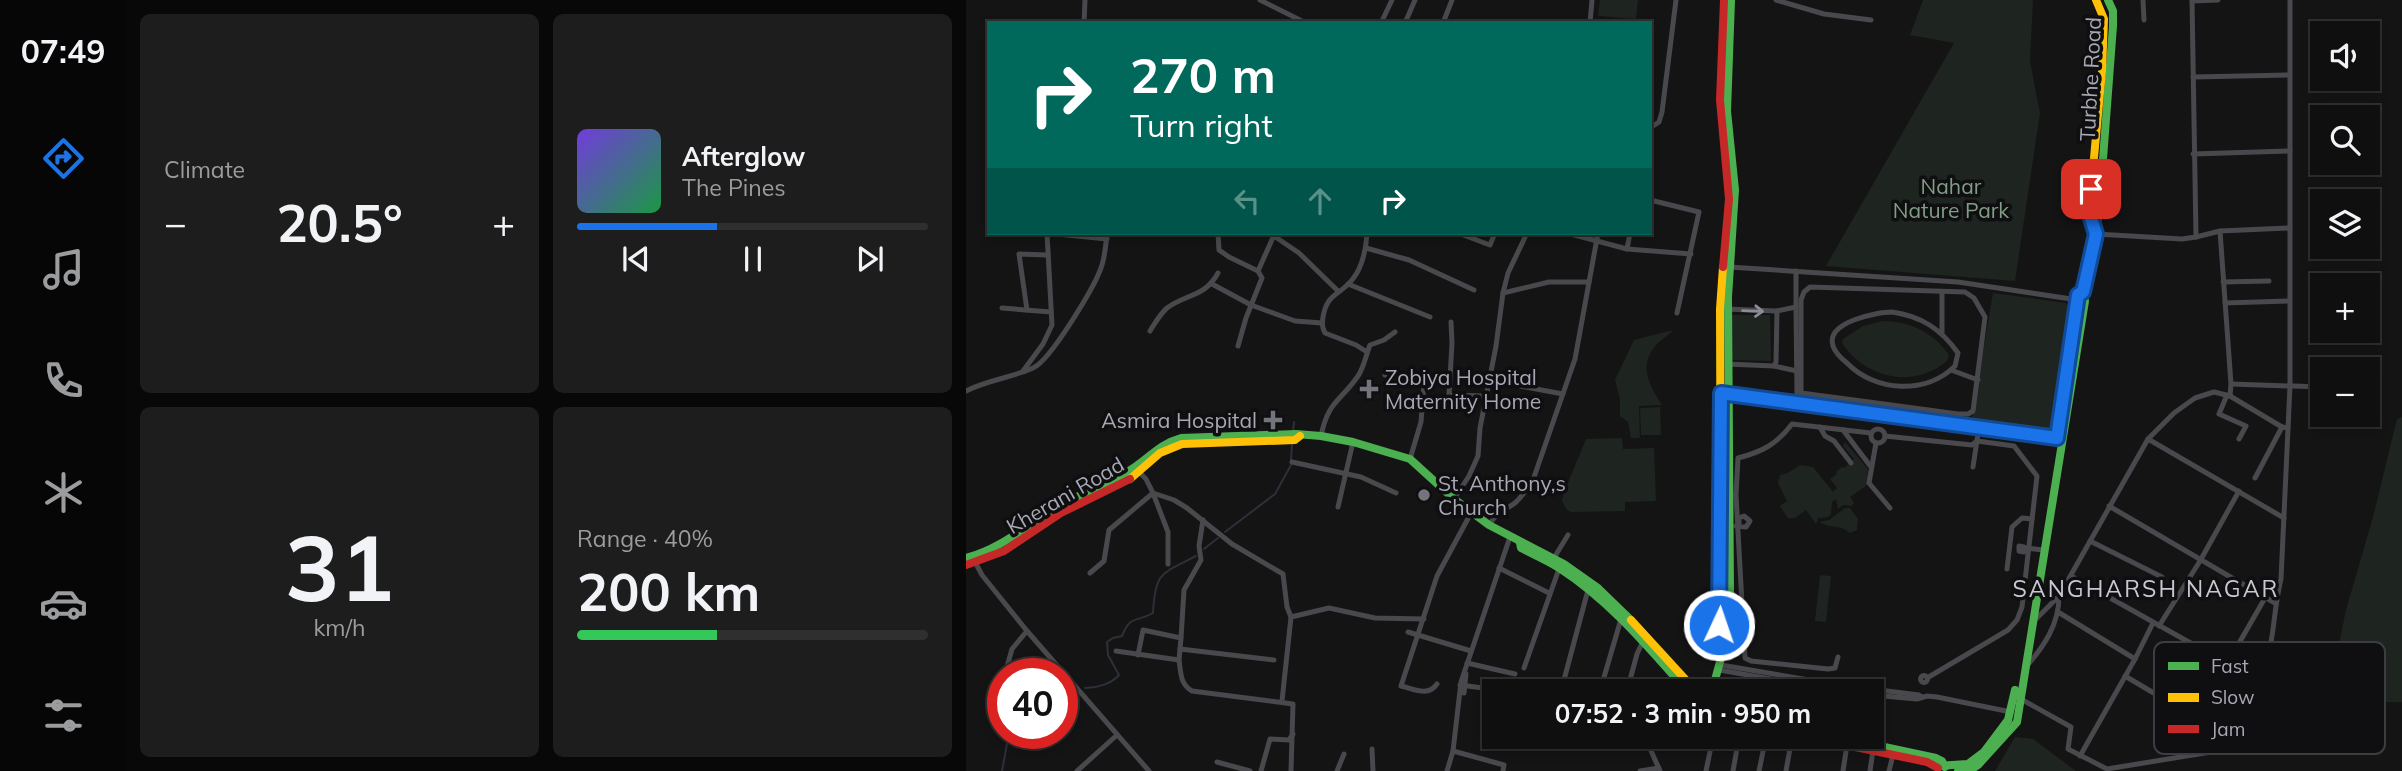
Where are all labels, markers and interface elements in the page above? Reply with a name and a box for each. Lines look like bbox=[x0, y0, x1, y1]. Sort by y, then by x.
street label: Turbhe Road bbox=[2074, 16, 2106, 142]
map controls bbox=[2310, 21, 2380, 427]
button: sound bbox=[2310, 21, 2380, 91]
text: 07:49 bbox=[21, 31, 105, 71]
text: 270 m bbox=[1130, 44, 1276, 105]
icon: right bbox=[1015, 49, 1106, 140]
text: Turn right bbox=[1130, 105, 1273, 145]
button: search bbox=[2310, 105, 2380, 175]
icon: directions bbox=[39, 134, 88, 183]
text: Afterglow bbox=[682, 140, 805, 173]
text: Climate bbox=[164, 155, 245, 184]
pin bbox=[2061, 159, 2121, 219]
icon: arrive bbox=[2072, 170, 2110, 208]
text: The Pines bbox=[682, 173, 786, 202]
park label: Nahar Nature Park bbox=[1893, 173, 2009, 223]
icon: left bbox=[1228, 182, 1266, 220]
icon: ahead bbox=[1301, 182, 1339, 220]
icon: right bbox=[1374, 182, 1412, 220]
button: layers bbox=[2310, 189, 2380, 259]
text: 20.5° bbox=[276, 190, 403, 255]
text: − bbox=[164, 199, 187, 247]
text: + bbox=[492, 199, 515, 247]
icon: previous bbox=[617, 240, 655, 278]
icon: pause bbox=[734, 240, 772, 278]
icon: next bbox=[851, 240, 889, 278]
icon: music bbox=[39, 245, 88, 294]
button: + bbox=[2310, 273, 2380, 343]
one-way arrow bbox=[1741, 304, 1764, 317]
icon: phone bbox=[39, 356, 88, 405]
button: − bbox=[2310, 357, 2380, 427]
place label: Zobiya Hospital Maternity Home bbox=[1385, 364, 1541, 414]
marker: Zobiya Hospital Maternity Home bbox=[1359, 379, 1379, 399]
place label: Asmira Hospital bbox=[1101, 407, 1257, 433]
marker: Asmira Hospital bbox=[1263, 410, 1283, 430]
street label: Kherani Road bbox=[1002, 451, 1128, 539]
icon: climate bbox=[39, 468, 88, 517]
place label: St. Anthony,s Church bbox=[1438, 470, 1566, 520]
marker: St. Anthony,s Church bbox=[1416, 487, 1432, 503]
text: 31 bbox=[285, 510, 394, 624]
text: Range · 40% bbox=[577, 524, 713, 553]
text: 200 km bbox=[577, 559, 760, 624]
district label: SANGHARSH NAGAR bbox=[2012, 574, 2280, 603]
icon: car bbox=[39, 579, 88, 628]
position arrow bbox=[1682, 588, 1756, 662]
text: km/h bbox=[313, 613, 366, 642]
legend bbox=[2154, 642, 2385, 754]
text: Fast bbox=[2211, 654, 2249, 678]
speed limit sign: 40 bbox=[987, 658, 1078, 749]
text: Slow bbox=[2211, 685, 2255, 709]
icon: filters bbox=[39, 691, 88, 740]
text: 07:52 · 3 min · 950 m bbox=[1555, 697, 1811, 730]
text: Jam bbox=[2211, 717, 2245, 741]

